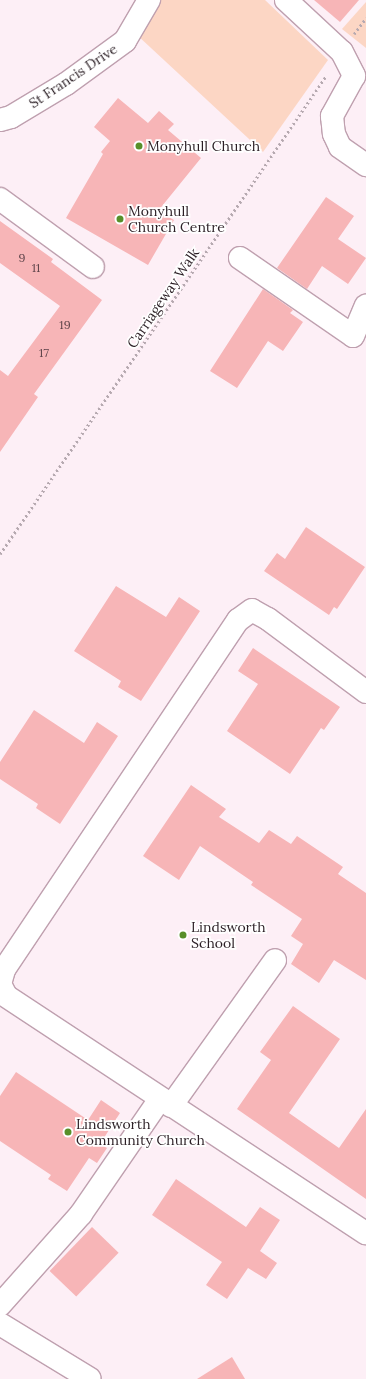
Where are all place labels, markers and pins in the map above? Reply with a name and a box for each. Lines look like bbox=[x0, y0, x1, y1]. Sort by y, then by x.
place label: Monyhull Church bbox=[147, 138, 260, 154]
marker: Monyhull Church bbox=[134, 141, 144, 151]
place label: Monyhull Church Centre bbox=[128, 203, 225, 236]
marker: Monyhull Church Centre bbox=[115, 214, 125, 224]
place label: Lindsworth School bbox=[191, 919, 266, 952]
marker: Lindsworth School bbox=[178, 930, 188, 940]
place label: Lindsworth Community Church bbox=[76, 1116, 205, 1148]
marker: Lindsworth Community Church bbox=[63, 1127, 73, 1137]

